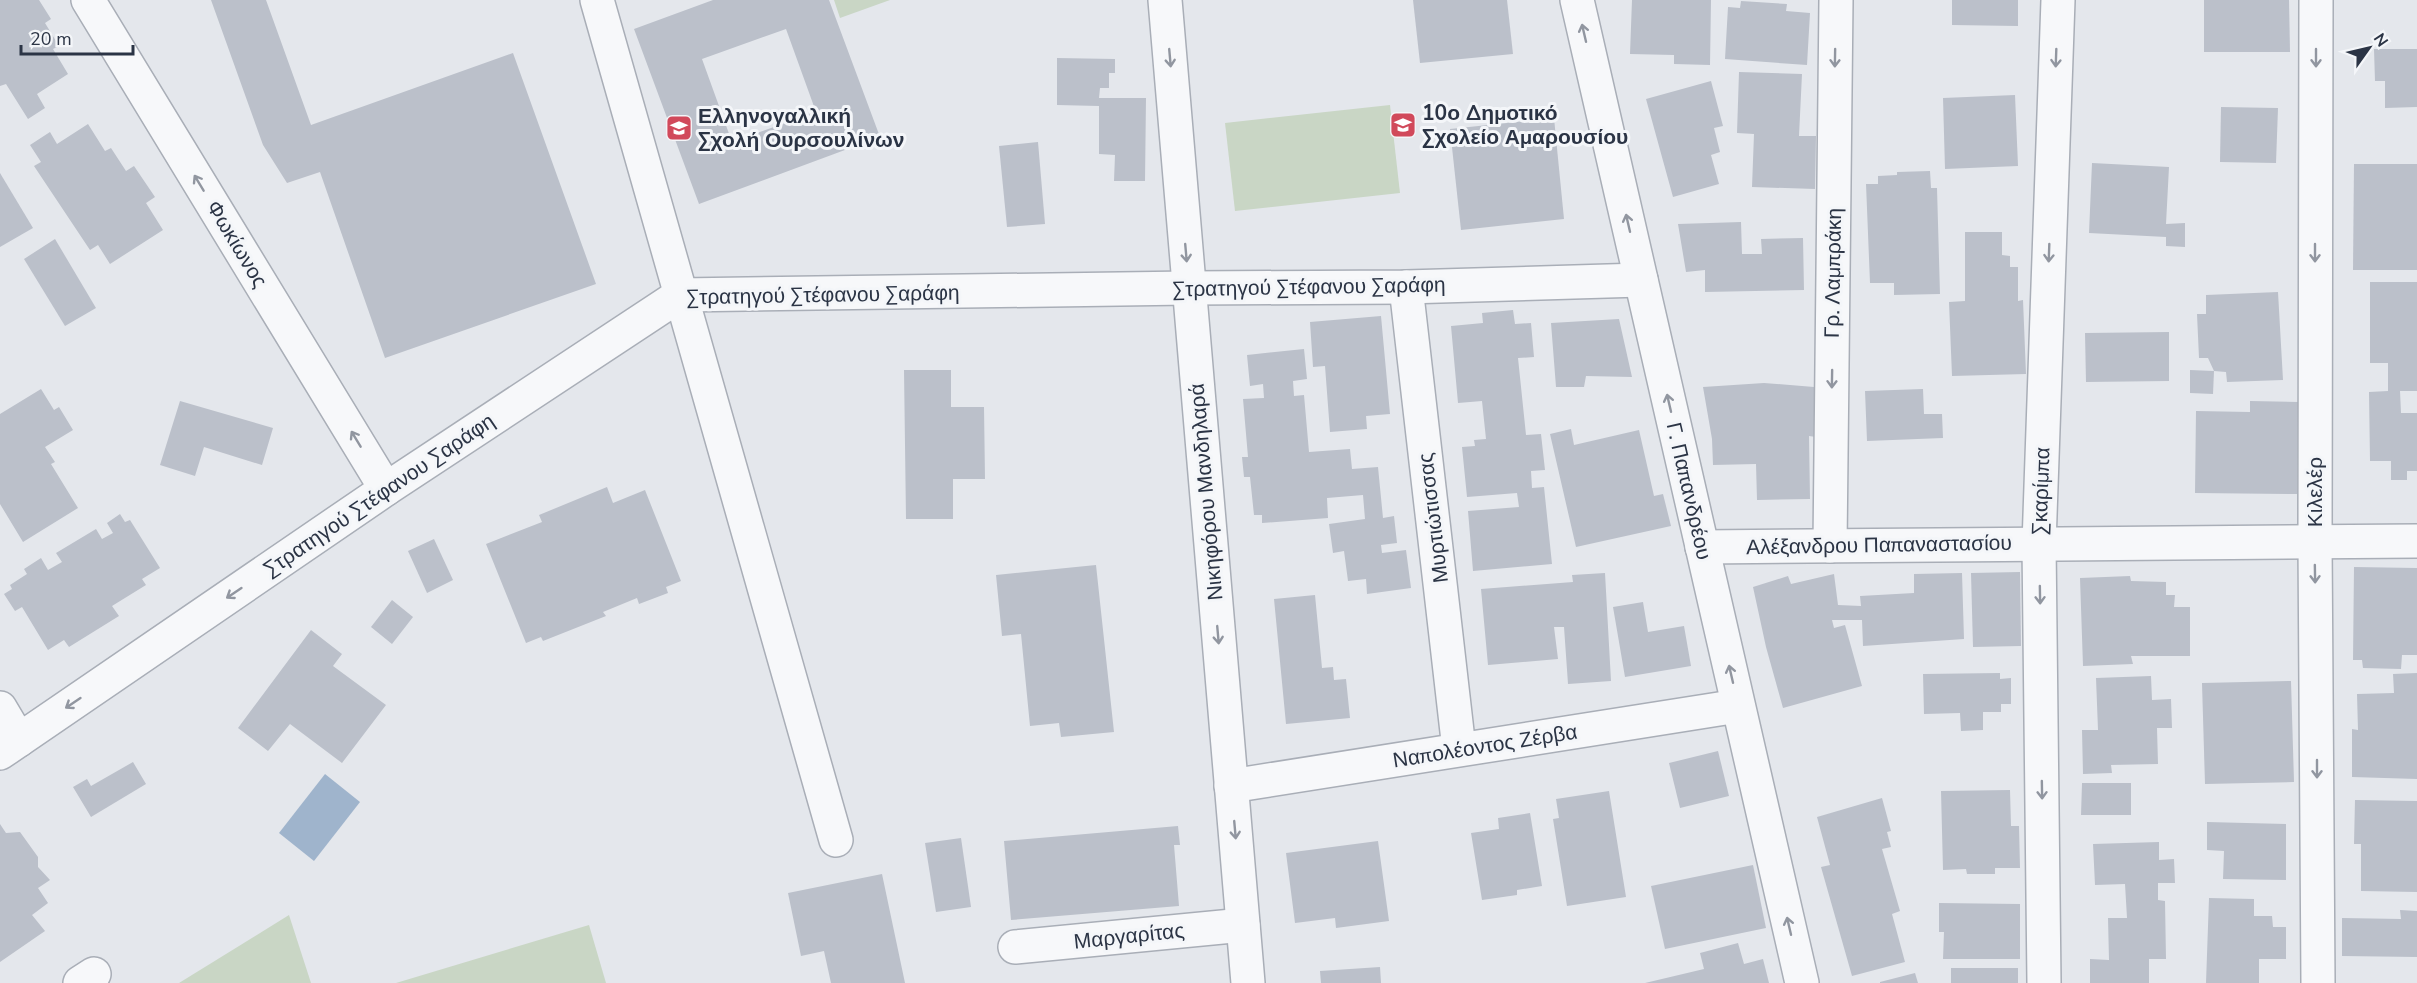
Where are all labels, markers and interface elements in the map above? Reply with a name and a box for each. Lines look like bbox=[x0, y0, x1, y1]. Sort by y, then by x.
scale bar bbox=[21, 18, 134, 56]
north arrow bbox=[2339, 18, 2399, 78]
one-way arrow bbox=[1578, 24, 1590, 43]
text: 20 m bbox=[30, 27, 72, 51]
text: N bbox=[2368, 29, 2393, 51]
one-way arrow bbox=[1165, 48, 1176, 68]
one-way arrow bbox=[1830, 48, 1841, 68]
one-way arrow bbox=[2050, 48, 2061, 68]
one-way arrow bbox=[2310, 48, 2322, 68]
place label: 10ο Δημοτικό Σχολείο Αμαρουσίου bbox=[1422, 99, 1628, 151]
place label: Ελληνογαλλική Σχολή Ουρσουλίνων bbox=[698, 102, 905, 154]
school or university icon: 10ο Δημοτικό Σχολείο Αμαρουσίου bbox=[1388, 110, 1418, 140]
school or university icon: Ελληνογαλλική Σχολή Ουρσουλίνων bbox=[664, 113, 694, 143]
one-way arrow bbox=[193, 175, 205, 192]
street label: Φωκίωνος bbox=[200, 195, 274, 293]
street label: Γρ. Λαμπράκη bbox=[1818, 208, 1848, 338]
one-way arrow bbox=[1622, 214, 1633, 234]
one-way arrow bbox=[1181, 242, 1192, 262]
one-way arrow bbox=[2043, 243, 2055, 263]
one-way arrow bbox=[2309, 243, 2321, 263]
street label: Στρατηγού Στέφανου Σαράφη bbox=[1172, 271, 1446, 303]
street label: Στρατηγού Στέφανου Σαράφη bbox=[686, 279, 960, 311]
one-way arrow bbox=[1826, 369, 1838, 389]
street label: Νικηφόρου Μανδηλαρά bbox=[1183, 382, 1229, 602]
one-way arrow bbox=[1663, 393, 1674, 413]
street label: Στρατηγού Στέφανου Σαράφη bbox=[258, 407, 500, 583]
street label: Γ. Παπανδρέου bbox=[1660, 420, 1718, 562]
one-way arrow bbox=[349, 431, 361, 448]
street label: Σκαρίμπα bbox=[2025, 447, 2057, 535]
street label: Μυρτιώτισσας bbox=[1411, 451, 1455, 585]
street label: Κιλελέρ bbox=[2301, 457, 2329, 527]
street label: Αλέξανδρου Παπαναστασίου bbox=[1746, 529, 2012, 561]
one-way arrow bbox=[2309, 564, 2321, 584]
one-way arrow bbox=[2034, 585, 2046, 605]
one-way arrow bbox=[226, 587, 243, 599]
one-way arrow bbox=[1213, 625, 1224, 645]
one-way arrow bbox=[1725, 665, 1737, 684]
one-way arrow bbox=[65, 697, 82, 709]
street label: Ναπολέοντος Ζέρβα bbox=[1391, 718, 1579, 774]
one-way arrow bbox=[2311, 759, 2323, 779]
one-way arrow bbox=[2036, 780, 2048, 800]
one-way arrow bbox=[1230, 819, 1241, 839]
street label: Μαργαρίτας bbox=[1072, 916, 1186, 956]
one-way arrow bbox=[1782, 917, 1794, 936]

